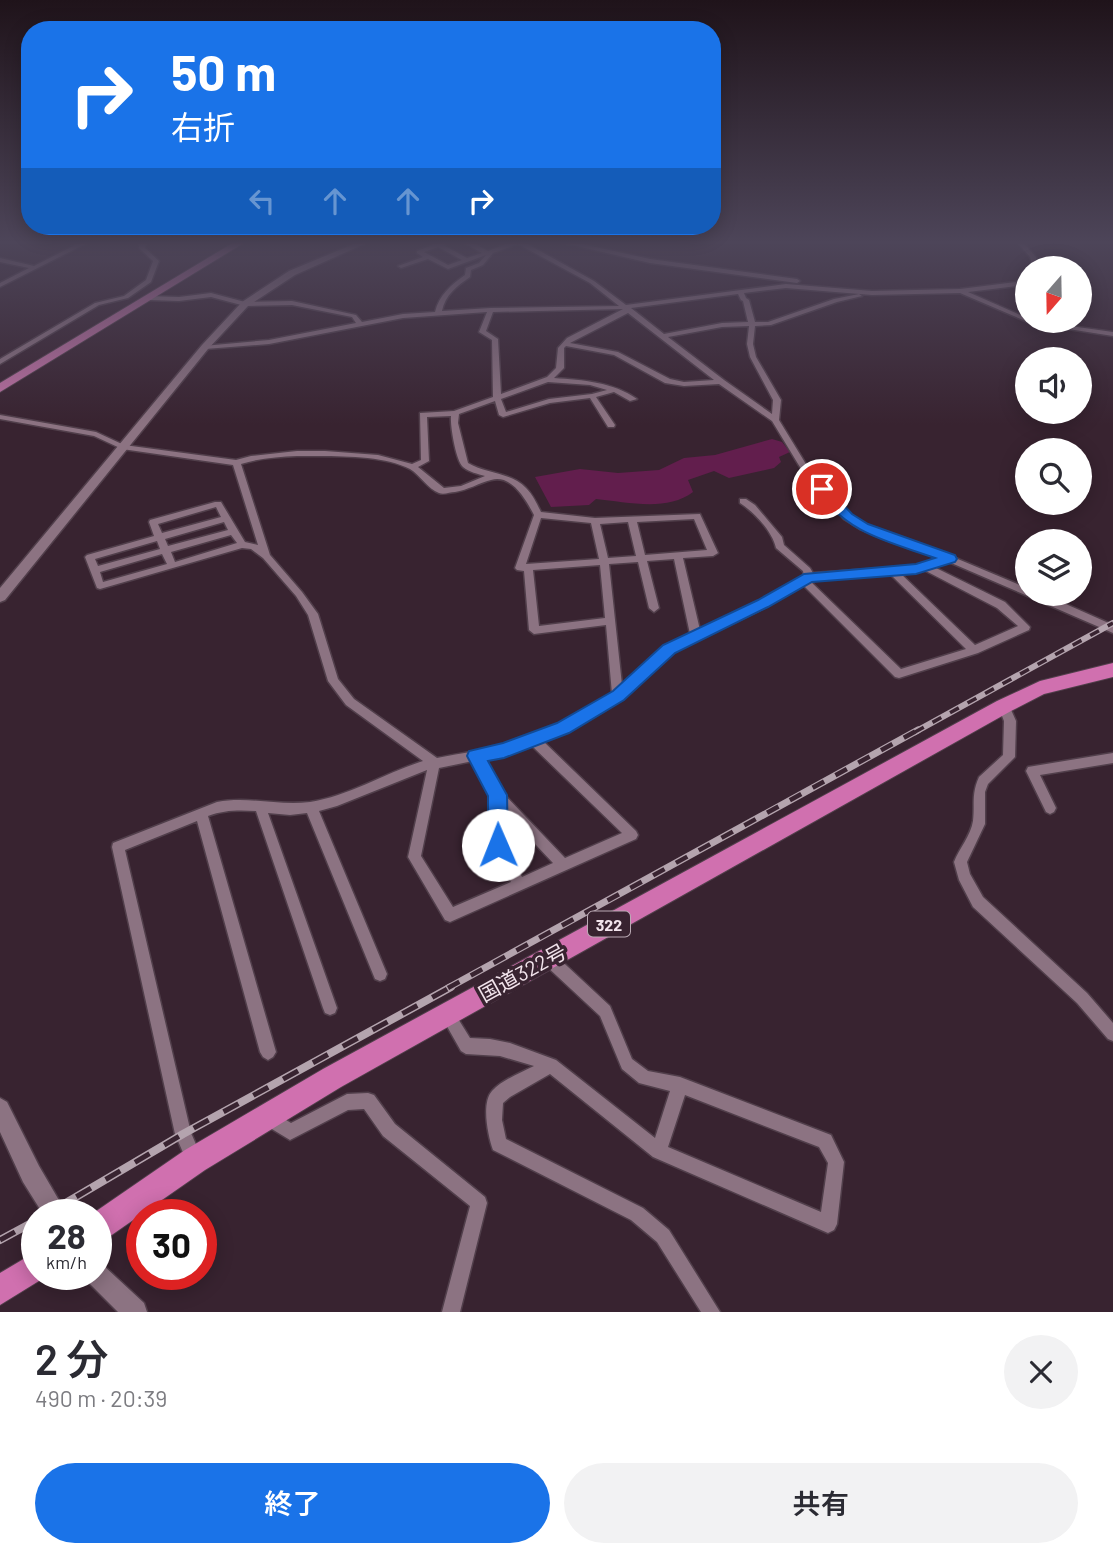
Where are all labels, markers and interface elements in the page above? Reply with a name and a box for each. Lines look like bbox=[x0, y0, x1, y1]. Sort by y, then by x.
text: 50 m bbox=[171, 42, 276, 101]
icon: right bbox=[56, 49, 147, 140]
text: 右折 bbox=[171, 107, 235, 145]
icon: left bbox=[243, 182, 281, 220]
icon: ahead bbox=[316, 182, 354, 220]
icon: ahead bbox=[389, 182, 427, 220]
icon: right bbox=[462, 182, 500, 220]
north arrow bbox=[1015, 256, 1092, 332]
map controls bbox=[1015, 256, 1092, 606]
button: sound bbox=[1015, 347, 1092, 424]
button: search bbox=[1015, 438, 1092, 515]
pin bbox=[792, 459, 852, 519]
icon: arrive bbox=[803, 470, 841, 508]
button: layers bbox=[1015, 529, 1092, 606]
position arrow bbox=[461, 808, 535, 882]
road number: 322 bbox=[588, 912, 630, 936]
street label: 国道322号 bbox=[474, 938, 570, 1006]
speed limit sign: 30 bbox=[126, 1199, 217, 1290]
text: 28 bbox=[47, 1214, 86, 1256]
text: km/h bbox=[46, 1251, 87, 1273]
text: 2 分 bbox=[35, 1333, 109, 1383]
button: close bbox=[1004, 1335, 1078, 1409]
text: 490 m · 20:39 bbox=[35, 1384, 167, 1412]
button: 終了 bbox=[35, 1463, 550, 1543]
button: 共有 bbox=[564, 1463, 1078, 1543]

